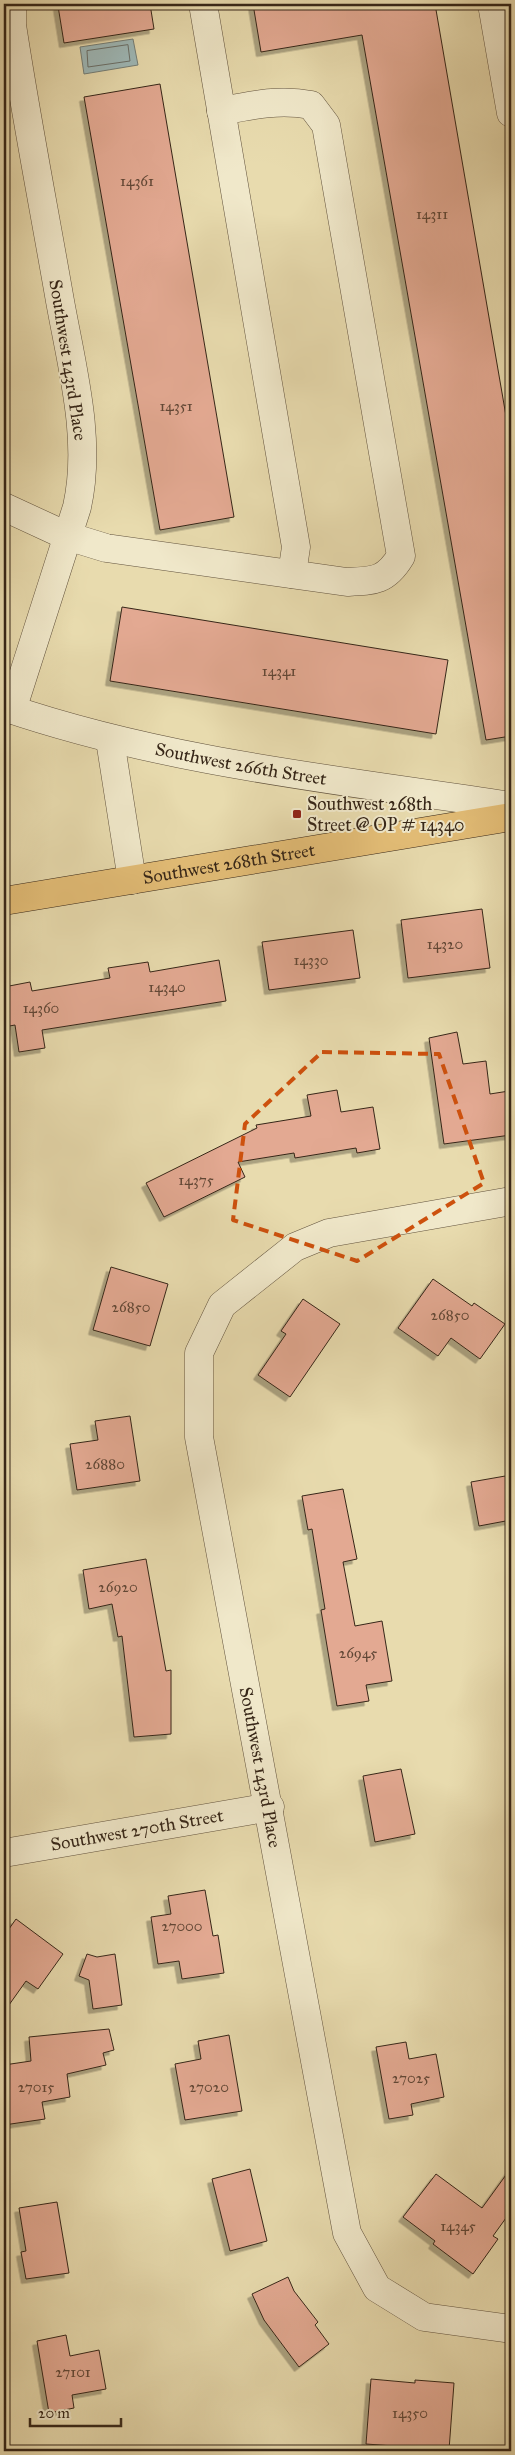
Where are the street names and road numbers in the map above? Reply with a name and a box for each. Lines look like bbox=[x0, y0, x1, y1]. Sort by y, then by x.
street label: Southwest 143rd Place bbox=[44, 278, 92, 442]
street label: Southwest 266th Street bbox=[153, 738, 329, 790]
street label: Southwest 268th Street bbox=[141, 839, 317, 889]
street label: Southwest 143rd Place bbox=[235, 1685, 286, 1850]
street label: Southwest 270th Street bbox=[49, 1804, 226, 1856]

